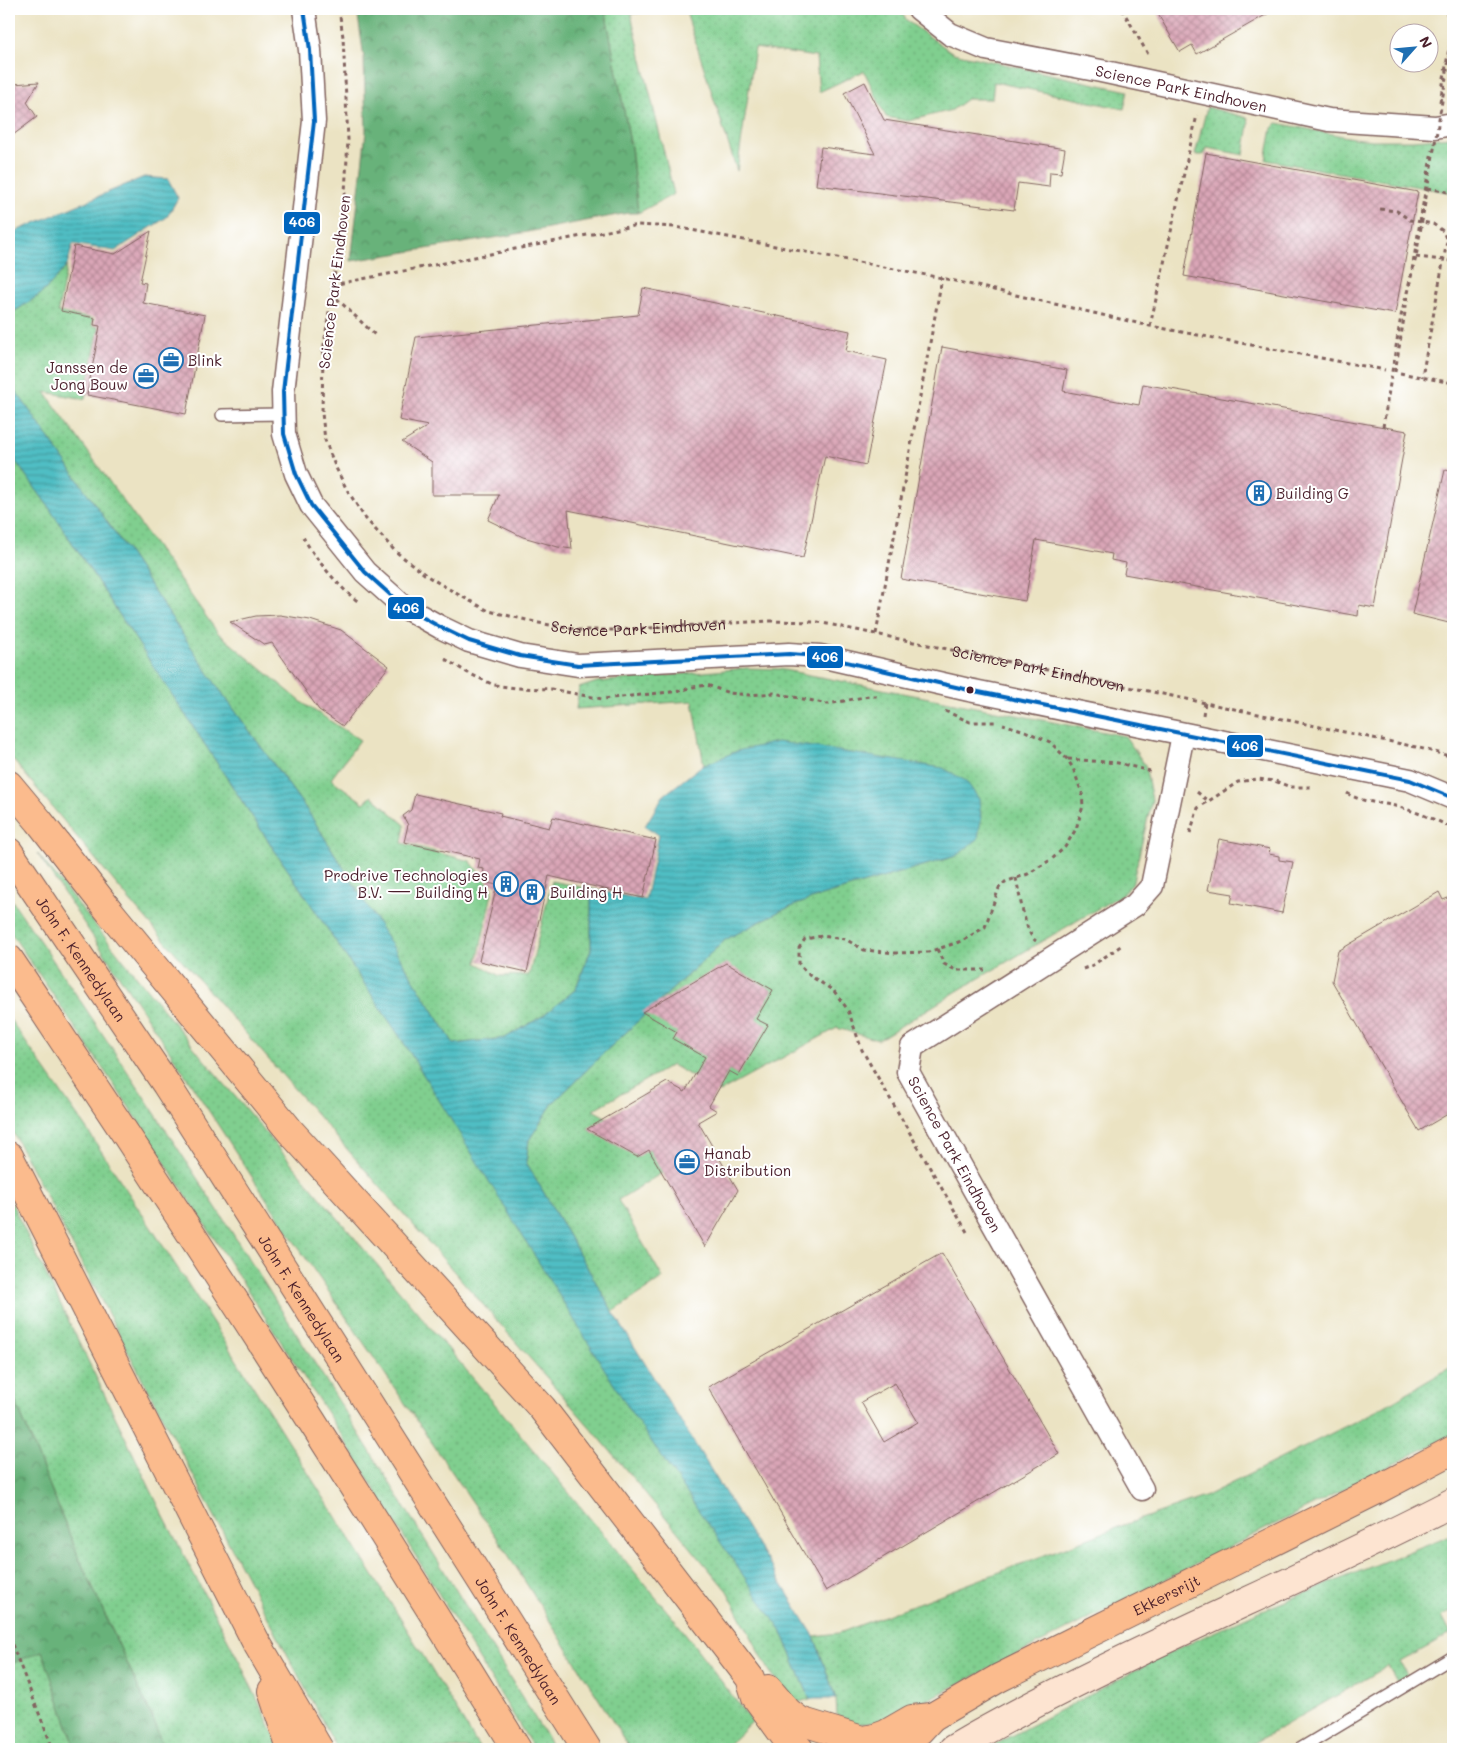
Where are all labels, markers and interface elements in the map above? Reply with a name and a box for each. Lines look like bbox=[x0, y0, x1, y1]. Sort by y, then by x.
north arrow bbox=[1390, 22, 1440, 72]
text: N bbox=[1415, 33, 1437, 51]
street label: Science Park Eindhoven bbox=[1094, 60, 1269, 116]
street label: Science Park Eindhoven bbox=[313, 194, 355, 370]
line badge: 406 bbox=[283, 211, 321, 235]
text: 406 bbox=[289, 212, 315, 231]
office icon: Blink bbox=[158, 347, 184, 373]
place label: Blink bbox=[188, 350, 222, 370]
place label: Janssen de Jong Bouw bbox=[46, 357, 128, 394]
office icon: Janssen de Jong Bouw bbox=[133, 363, 159, 389]
building icon: Building G bbox=[1246, 480, 1272, 506]
place label: Building G bbox=[1276, 483, 1349, 503]
line badge: 406 bbox=[387, 596, 425, 620]
text: 406 bbox=[393, 598, 419, 617]
street label: Science Park Eindhoven bbox=[549, 613, 726, 641]
street label: Science Park Eindhoven bbox=[950, 640, 1126, 696]
line badge: 406 bbox=[806, 645, 844, 669]
text: 406 bbox=[812, 647, 838, 666]
unlabelled marker bbox=[965, 685, 975, 695]
line badge: 406 bbox=[1226, 734, 1264, 758]
text: 406 bbox=[1232, 736, 1258, 755]
place label: Prodrive Technologies B.V. — Building H bbox=[324, 865, 488, 902]
building icon: Prodrive Technologies B.V. — Building H bbox=[493, 871, 519, 897]
building icon: Building H bbox=[519, 879, 545, 905]
place label: Building H bbox=[550, 882, 622, 902]
street label: John F. Kennedylaan bbox=[32, 892, 131, 1025]
street label: Science Park Eindhoven bbox=[904, 1073, 1006, 1235]
place label: Hanab Distribution bbox=[704, 1143, 791, 1180]
office icon: Hanab Distribution bbox=[674, 1149, 700, 1175]
street label: John F. Kennedylaan bbox=[254, 1231, 350, 1366]
street label: Ekkersrijt bbox=[1129, 1570, 1203, 1620]
street label: John F. Kennedylaan bbox=[471, 1573, 566, 1708]

